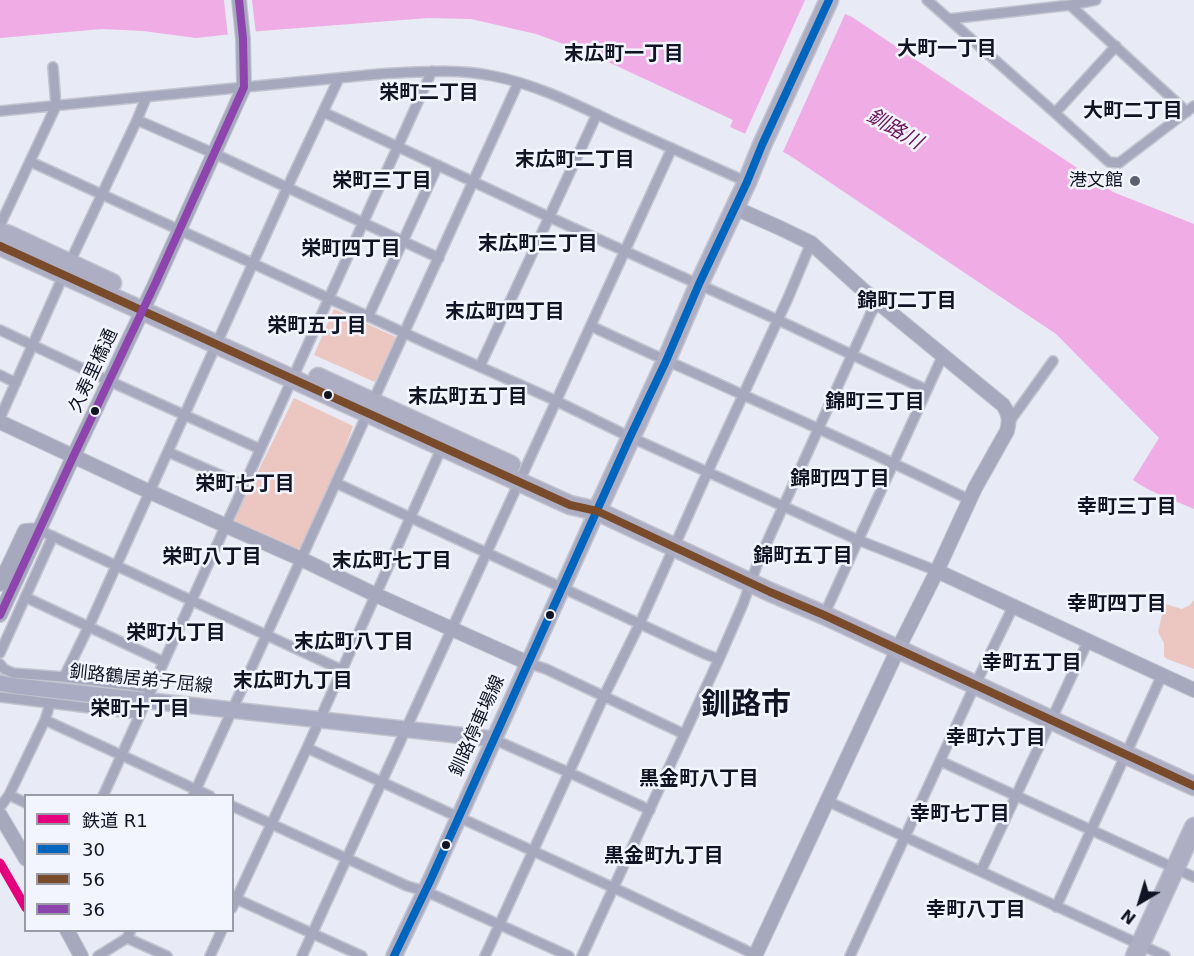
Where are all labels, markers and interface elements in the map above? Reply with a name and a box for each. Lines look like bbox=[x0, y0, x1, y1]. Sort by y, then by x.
district label: 大町一丁目 bbox=[897, 38, 997, 62]
district label: 末広町一丁目 bbox=[564, 43, 684, 67]
district label: 栄町二丁目 bbox=[379, 82, 479, 106]
district label: 大町二丁目 bbox=[1083, 100, 1183, 124]
water label: 釧路川 bbox=[862, 105, 926, 155]
district label: 末広町二丁目 bbox=[515, 149, 635, 173]
district label: 栄町三丁目 bbox=[332, 170, 432, 194]
place label: 港文館 bbox=[1069, 170, 1123, 192]
marker: 港文館 bbox=[1128, 174, 1142, 188]
district label: 末広町三丁目 bbox=[478, 233, 598, 257]
district label: 栄町四丁目 bbox=[301, 238, 401, 262]
district label: 錦町二丁目 bbox=[857, 290, 957, 314]
district label: 末広町四丁目 bbox=[445, 301, 565, 325]
district label: 栄町五丁目 bbox=[267, 315, 367, 339]
street label: 久寿里橋通 bbox=[65, 326, 123, 416]
district label: 末広町五丁目 bbox=[408, 386, 528, 410]
unlabelled marker bbox=[322, 389, 334, 401]
district label: 錦町三丁目 bbox=[825, 391, 925, 415]
unlabelled marker bbox=[89, 405, 101, 417]
district label: 錦町四丁目 bbox=[790, 468, 890, 492]
district label: 栄町七丁目 bbox=[195, 473, 295, 497]
district label: 幸町三丁目 bbox=[1077, 496, 1177, 520]
district label: 錦町五丁目 bbox=[753, 545, 853, 569]
district label: 栄町八丁目 bbox=[162, 546, 262, 570]
district label: 末広町七丁目 bbox=[332, 550, 452, 574]
district label: 幸町四丁目 bbox=[1067, 593, 1167, 617]
unlabelled marker bbox=[544, 609, 556, 621]
district label: 栄町九丁目 bbox=[126, 622, 226, 646]
district label: 末広町八丁目 bbox=[294, 631, 414, 655]
district label: 幸町五丁目 bbox=[982, 652, 1082, 676]
street label: 釧路鶴居弟子屈線 bbox=[68, 662, 214, 698]
district label: 末広町九丁目 bbox=[233, 670, 353, 694]
street label: 釧路停車場線 bbox=[446, 672, 510, 780]
district label: 釧路市 bbox=[701, 688, 791, 724]
district label: 栄町十丁目 bbox=[90, 698, 190, 722]
district label: 幸町六丁目 bbox=[946, 727, 1046, 751]
district label: 黒金町八丁目 bbox=[639, 768, 759, 792]
legend bbox=[24, 794, 234, 932]
district label: 幸町七丁目 bbox=[910, 803, 1010, 827]
text: 鉄道 R1 bbox=[82, 810, 148, 831]
text: 30 bbox=[82, 839, 105, 860]
unlabelled marker bbox=[440, 839, 452, 851]
district label: 黒金町九丁目 bbox=[604, 845, 724, 869]
text: 56 bbox=[82, 869, 105, 890]
north arrow bbox=[1110, 872, 1170, 932]
text: 36 bbox=[82, 899, 105, 920]
district label: 幸町八丁目 bbox=[926, 899, 1026, 923]
text: N bbox=[1117, 905, 1140, 928]

